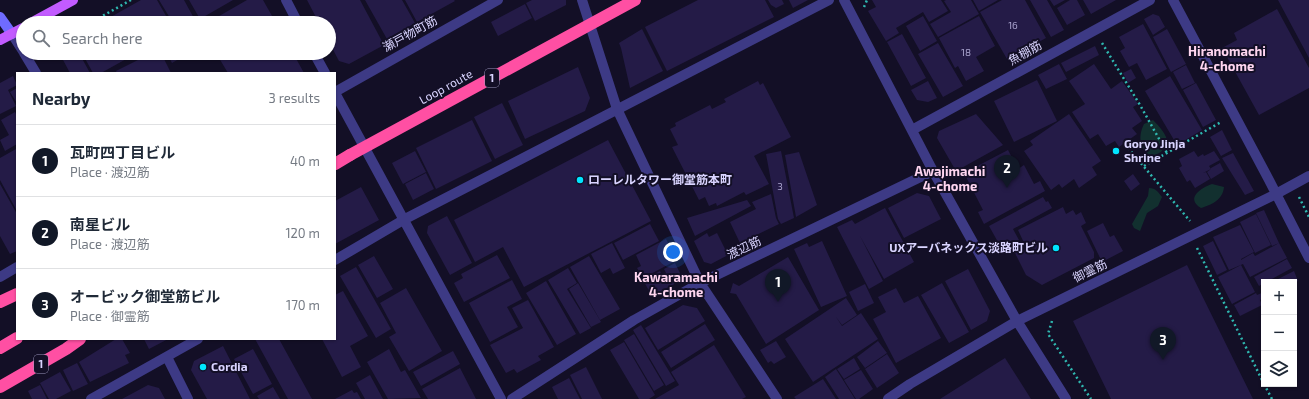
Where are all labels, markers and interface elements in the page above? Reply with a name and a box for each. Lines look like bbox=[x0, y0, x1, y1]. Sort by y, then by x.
street label: 瀬戸物町筋 bbox=[380, 12, 439, 54]
search box bbox=[16, 16, 336, 60]
house number: 16 bbox=[1008, 19, 1018, 31]
icon: search bbox=[30, 27, 52, 49]
text: Search here bbox=[62, 29, 143, 47]
street label: 魚棚筋 bbox=[1005, 37, 1044, 67]
district label: Hiranomachi 4-chome bbox=[1188, 43, 1266, 74]
house number: 18 bbox=[961, 46, 971, 58]
street label: Loop route bbox=[416, 66, 475, 106]
road number: 1 bbox=[485, 69, 499, 87]
text: Nearby bbox=[32, 88, 90, 108]
text: 3 results bbox=[269, 90, 320, 106]
place label: Goryo Jinja Shrine bbox=[1124, 136, 1185, 164]
text: 瓦町四丁目ビル bbox=[70, 143, 175, 161]
marker: Goryo Jinja Shrine bbox=[1111, 146, 1121, 156]
text: 1 bbox=[42, 153, 48, 169]
text: 40 m bbox=[290, 153, 320, 169]
pin: 2 bbox=[994, 155, 1020, 188]
district label: Awajimachi 4-chome bbox=[915, 163, 985, 194]
text: Place · 渡辺筋 bbox=[70, 164, 150, 180]
place label: ローレルタワー御堂筋本町 bbox=[588, 172, 732, 186]
marker: ローレルタワー御堂筋本町 bbox=[575, 175, 585, 185]
house number: 3 bbox=[777, 180, 783, 192]
text: 南星ビル bbox=[70, 215, 130, 233]
text: 2 bbox=[41, 225, 49, 241]
text: 120 m bbox=[285, 225, 320, 241]
street label: 渡辺筋 bbox=[724, 233, 763, 261]
text: Place · 渡辺筋 bbox=[70, 236, 150, 252]
place label: UXアーバネックス淡路町ビル bbox=[889, 240, 1048, 254]
your location bbox=[663, 242, 683, 262]
marker: UXアーバネックス淡路町ビル bbox=[1051, 243, 1061, 253]
street label: 御霊筋 bbox=[1070, 256, 1109, 284]
district label: Kawaramachi 4-chome bbox=[634, 269, 718, 300]
pin: 1 bbox=[765, 269, 791, 302]
map controls bbox=[1261, 279, 1297, 387]
button: + bbox=[1261, 279, 1297, 315]
text: オービック御堂筋ビル bbox=[70, 287, 220, 305]
text: 3 bbox=[41, 297, 49, 313]
text: 170 m bbox=[286, 297, 320, 313]
text: Place · 御霊筋 bbox=[70, 308, 150, 324]
button: − bbox=[1261, 315, 1297, 351]
pin: 3 bbox=[1150, 327, 1176, 360]
button: layers bbox=[1261, 351, 1297, 387]
road number: 1 bbox=[34, 355, 48, 373]
place label: Cordia bbox=[211, 359, 248, 373]
marker: Cordia bbox=[198, 362, 208, 372]

